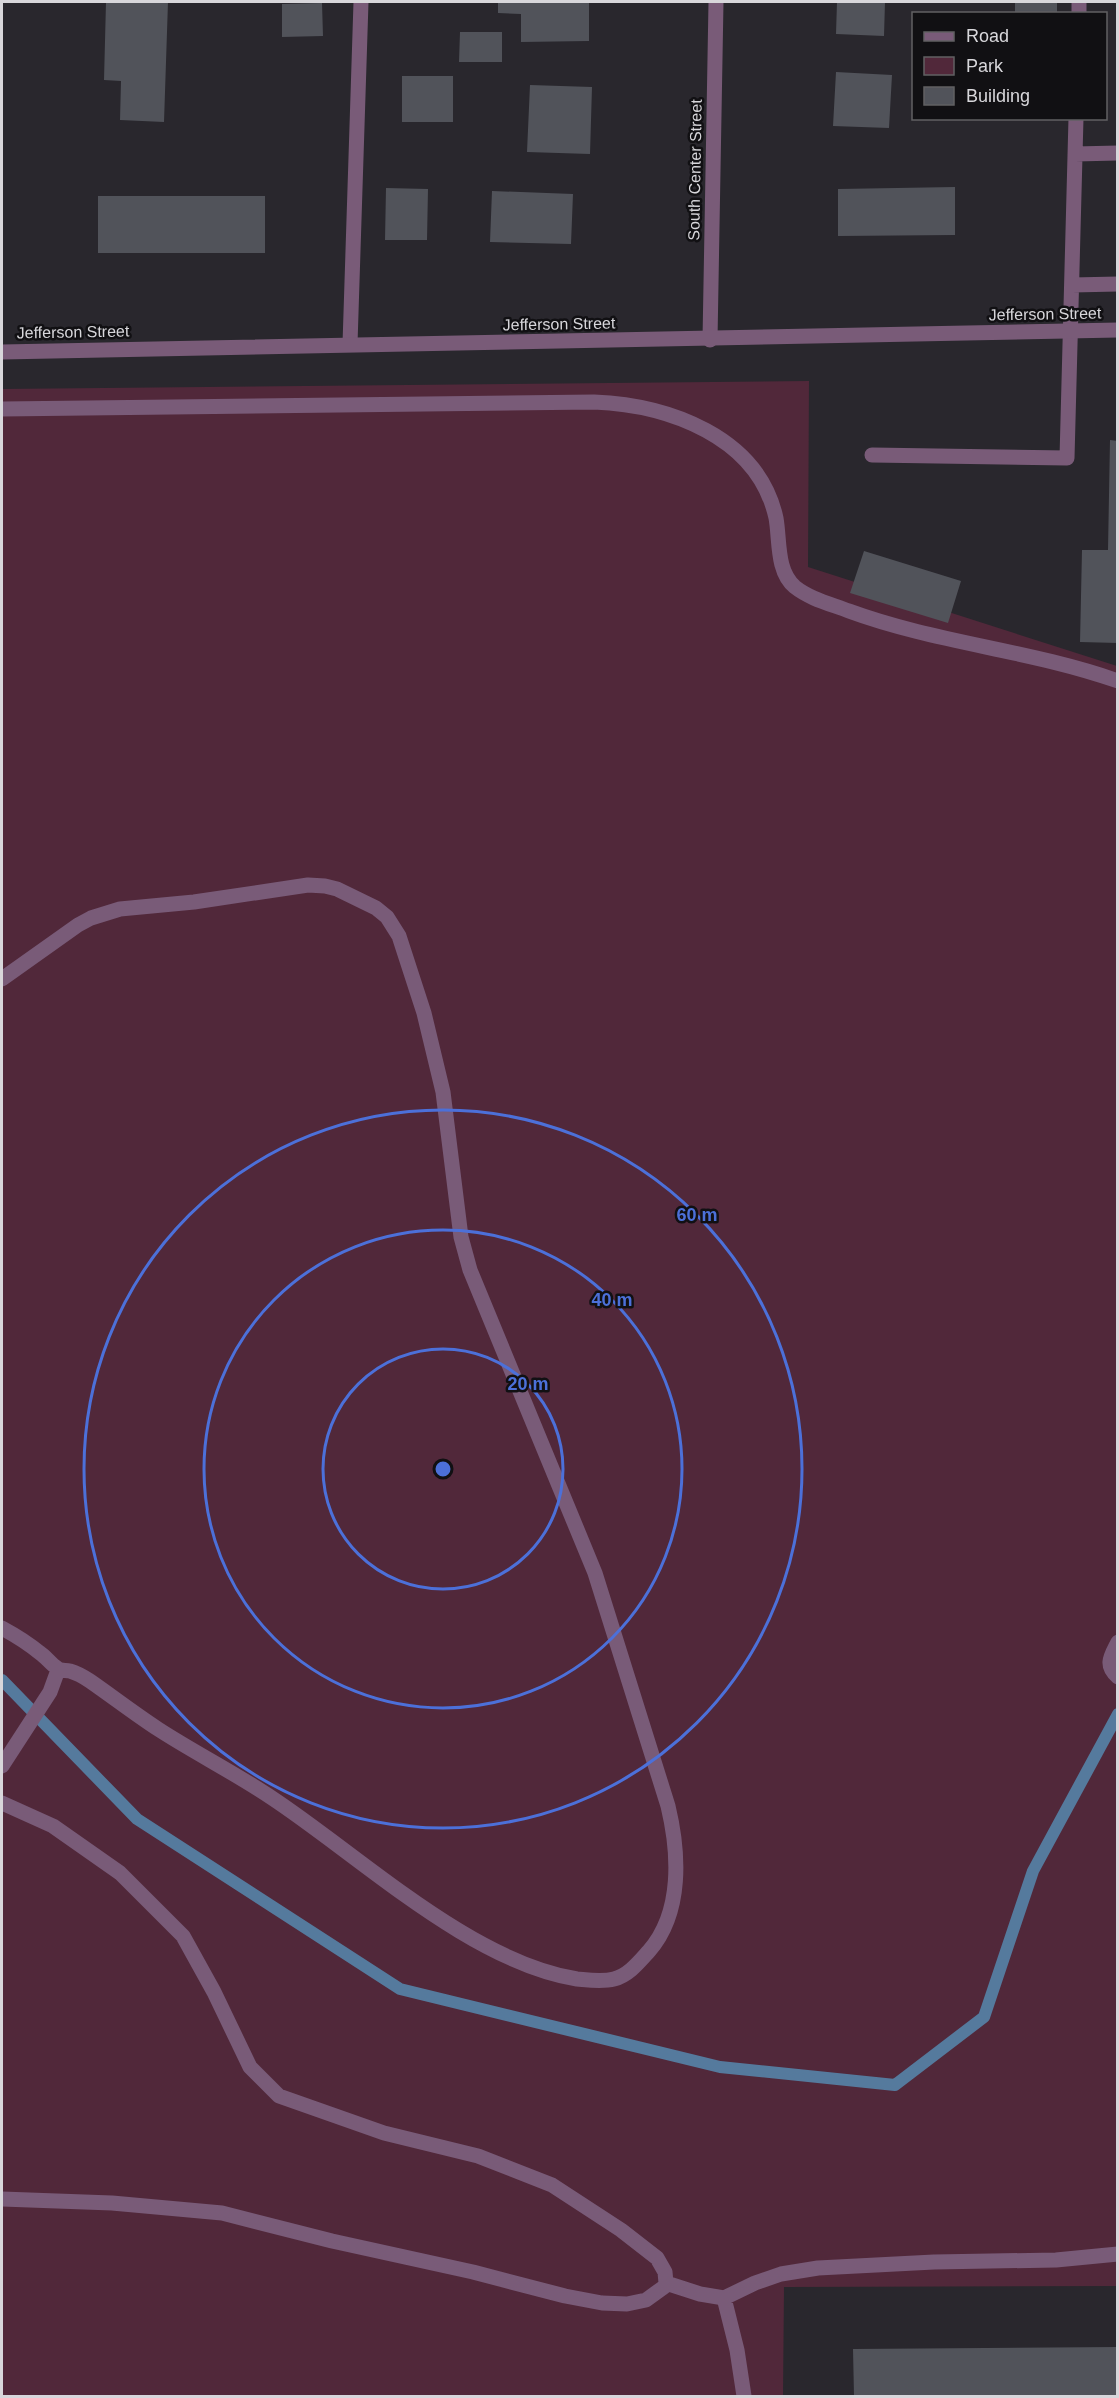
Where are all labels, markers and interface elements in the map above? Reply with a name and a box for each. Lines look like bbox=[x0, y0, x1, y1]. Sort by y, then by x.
legend bbox=[912, 12, 1107, 120]
text: Road bbox=[966, 26, 1009, 46]
text: Park bbox=[966, 56, 1004, 76]
text: Building bbox=[966, 86, 1030, 106]
street label: South Center Street bbox=[685, 99, 705, 241]
street label: Jefferson Street bbox=[989, 305, 1102, 323]
street label: Jefferson Street bbox=[503, 315, 616, 333]
street label: Jefferson Street bbox=[17, 323, 130, 341]
text: 60 m bbox=[676, 1205, 718, 1225]
text: 40 m bbox=[591, 1290, 633, 1310]
text: 20 m bbox=[507, 1374, 549, 1394]
centre of rings bbox=[433, 1459, 453, 1479]

